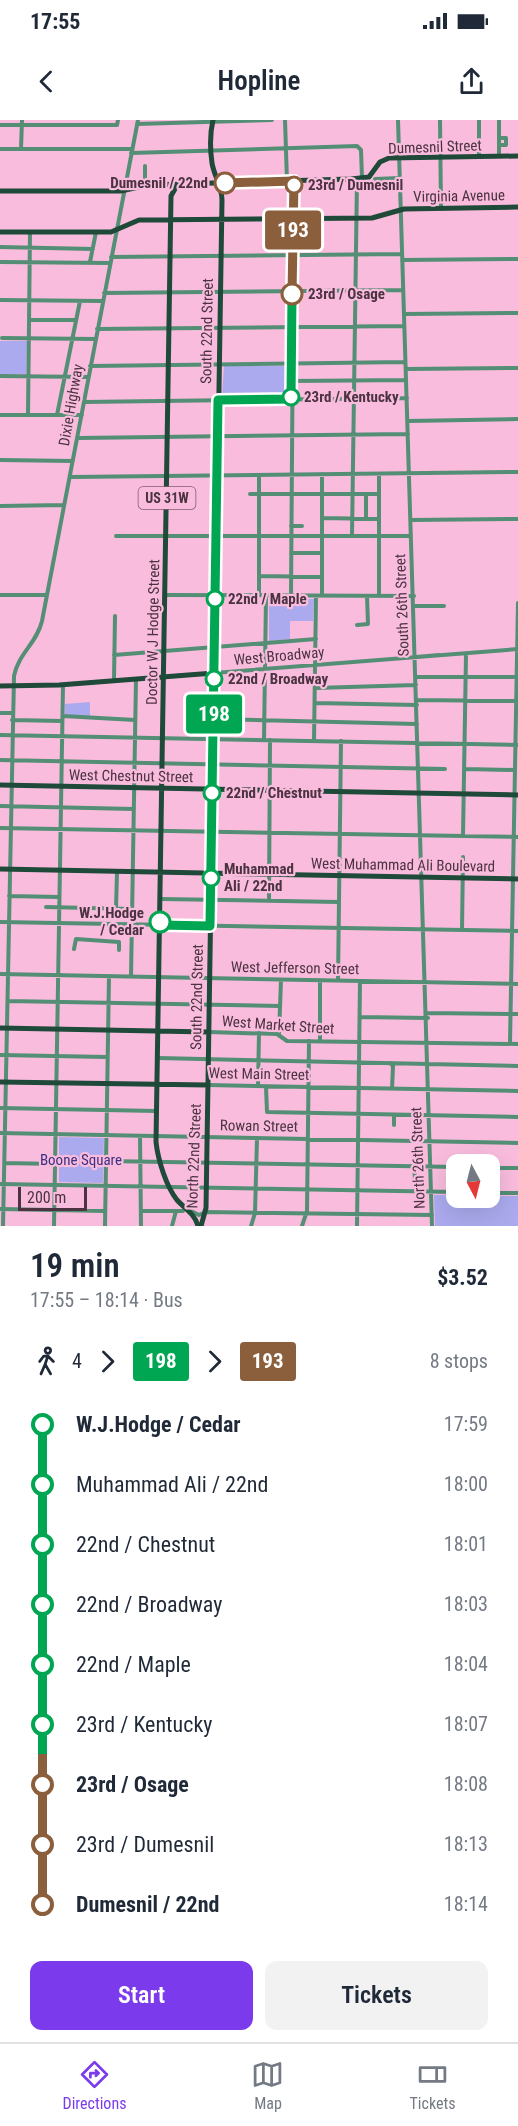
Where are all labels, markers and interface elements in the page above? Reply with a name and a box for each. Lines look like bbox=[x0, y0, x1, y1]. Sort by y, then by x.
text: 17:55 bbox=[30, 9, 81, 34]
icon: back bbox=[30, 65, 63, 98]
text: Hopline bbox=[218, 65, 300, 97]
icon: share bbox=[455, 65, 488, 98]
street label: Dumesnil Street bbox=[388, 136, 482, 158]
marker: Dumesnil / 22nd bbox=[214, 172, 236, 194]
place label: Dumesnil / 22nd bbox=[110, 174, 208, 192]
marker: 23rd / Dumesnil bbox=[285, 176, 303, 194]
place label: 23rd / Dumesnil bbox=[308, 176, 403, 194]
street label: Virginia Avenue bbox=[413, 186, 505, 206]
line badge: 193 bbox=[258, 210, 328, 250]
text: 193 bbox=[277, 218, 309, 242]
street label: South 22nd Street bbox=[197, 278, 217, 384]
marker: 23rd / Osage bbox=[281, 283, 303, 305]
place label: 23rd / Osage bbox=[308, 285, 385, 303]
street label: Dixie Highway bbox=[55, 363, 87, 447]
marker: 23rd / Kentucky bbox=[282, 388, 300, 406]
place label: 23rd / Kentucky bbox=[304, 388, 399, 406]
road number: US 31W bbox=[138, 487, 195, 509]
street label: South 26th Street bbox=[391, 553, 413, 657]
street label: Doctor W J Hodge Street bbox=[143, 559, 163, 705]
marker: 22nd / Maple bbox=[206, 590, 224, 608]
place label: 22nd / Maple bbox=[228, 590, 307, 608]
street label: West Broadway bbox=[233, 643, 325, 669]
marker: 22nd / Broadway bbox=[205, 670, 223, 688]
place label: 22nd / Broadway bbox=[228, 670, 328, 688]
line badge: 198 bbox=[180, 694, 248, 734]
text: 198 bbox=[198, 702, 230, 726]
street label: West Chestnut Street bbox=[69, 766, 193, 786]
marker: 22nd / Chestnut bbox=[203, 784, 221, 802]
place label: 22nd / Chestnut bbox=[226, 784, 322, 802]
street label: West Muhammad Ali Boulevard bbox=[311, 854, 495, 876]
place label: Muhammad Ali / 22nd bbox=[224, 860, 294, 895]
marker: Muhammad Ali / 22nd bbox=[202, 869, 220, 887]
place label: W.J.Hodge / Cedar bbox=[79, 904, 144, 939]
marker: W.J.Hodge / Cedar bbox=[149, 911, 171, 933]
street label: South 22nd Street bbox=[187, 944, 207, 1050]
street label: West Jefferson Street bbox=[231, 958, 359, 978]
street label: West Market Street bbox=[221, 1012, 335, 1038]
street label: West Main Street bbox=[208, 1064, 310, 1084]
street label: North 22nd Street bbox=[183, 1103, 205, 1209]
street label: North 26th Street bbox=[407, 1107, 429, 1209]
street label: Rowan Street bbox=[220, 1116, 298, 1136]
park label: Boone Square bbox=[40, 1151, 122, 1169]
north arrow bbox=[446, 1154, 500, 1208]
map controls bbox=[446, 1154, 500, 1208]
scale bar bbox=[18, 1184, 87, 1212]
text: 200 m bbox=[27, 1188, 66, 1207]
text: 19 min bbox=[30, 1246, 120, 1285]
text: $3.52 bbox=[437, 1265, 488, 1290]
text: 17:55 – 18:14 · Bus bbox=[30, 1288, 183, 1312]
icon: walk bbox=[30, 1345, 63, 1378]
icon: forward bbox=[91, 1345, 124, 1378]
icon: forward bbox=[198, 1345, 231, 1378]
text: 4 bbox=[72, 1349, 82, 1373]
text: 198 bbox=[145, 1349, 177, 1373]
text: 193 bbox=[252, 1349, 284, 1373]
text: 8 stops bbox=[430, 1349, 488, 1373]
text: W.J.Hodge / Cedar bbox=[76, 1412, 241, 1437]
text: 17:59 bbox=[444, 1412, 488, 1436]
text: Muhammad Ali / 22nd bbox=[76, 1472, 268, 1497]
text: 18:00 bbox=[444, 1472, 488, 1496]
text: 22nd / Chestnut bbox=[76, 1532, 215, 1557]
text: 18:01 bbox=[444, 1532, 488, 1556]
text: 22nd / Broadway bbox=[76, 1592, 222, 1617]
text: 18:03 bbox=[444, 1592, 488, 1616]
text: 22nd / Maple bbox=[76, 1652, 191, 1677]
text: 18:04 bbox=[444, 1652, 488, 1676]
text: 23rd / Kentucky bbox=[76, 1712, 212, 1737]
text: 18:07 bbox=[444, 1712, 488, 1736]
text: 23rd / Osage bbox=[76, 1772, 189, 1797]
text: 18:08 bbox=[444, 1772, 488, 1796]
text: 23rd / Dumesnil bbox=[76, 1832, 214, 1857]
text: 18:13 bbox=[444, 1832, 488, 1856]
text: Dumesnil / 22nd bbox=[76, 1892, 219, 1917]
text: 18:14 bbox=[444, 1892, 488, 1916]
button: Start bbox=[30, 1961, 253, 2030]
button: Tickets bbox=[265, 1961, 488, 2030]
tab: Directions bbox=[63, 2058, 126, 2113]
tab: Map bbox=[251, 2058, 284, 2113]
tab: Tickets bbox=[409, 2058, 455, 2113]

